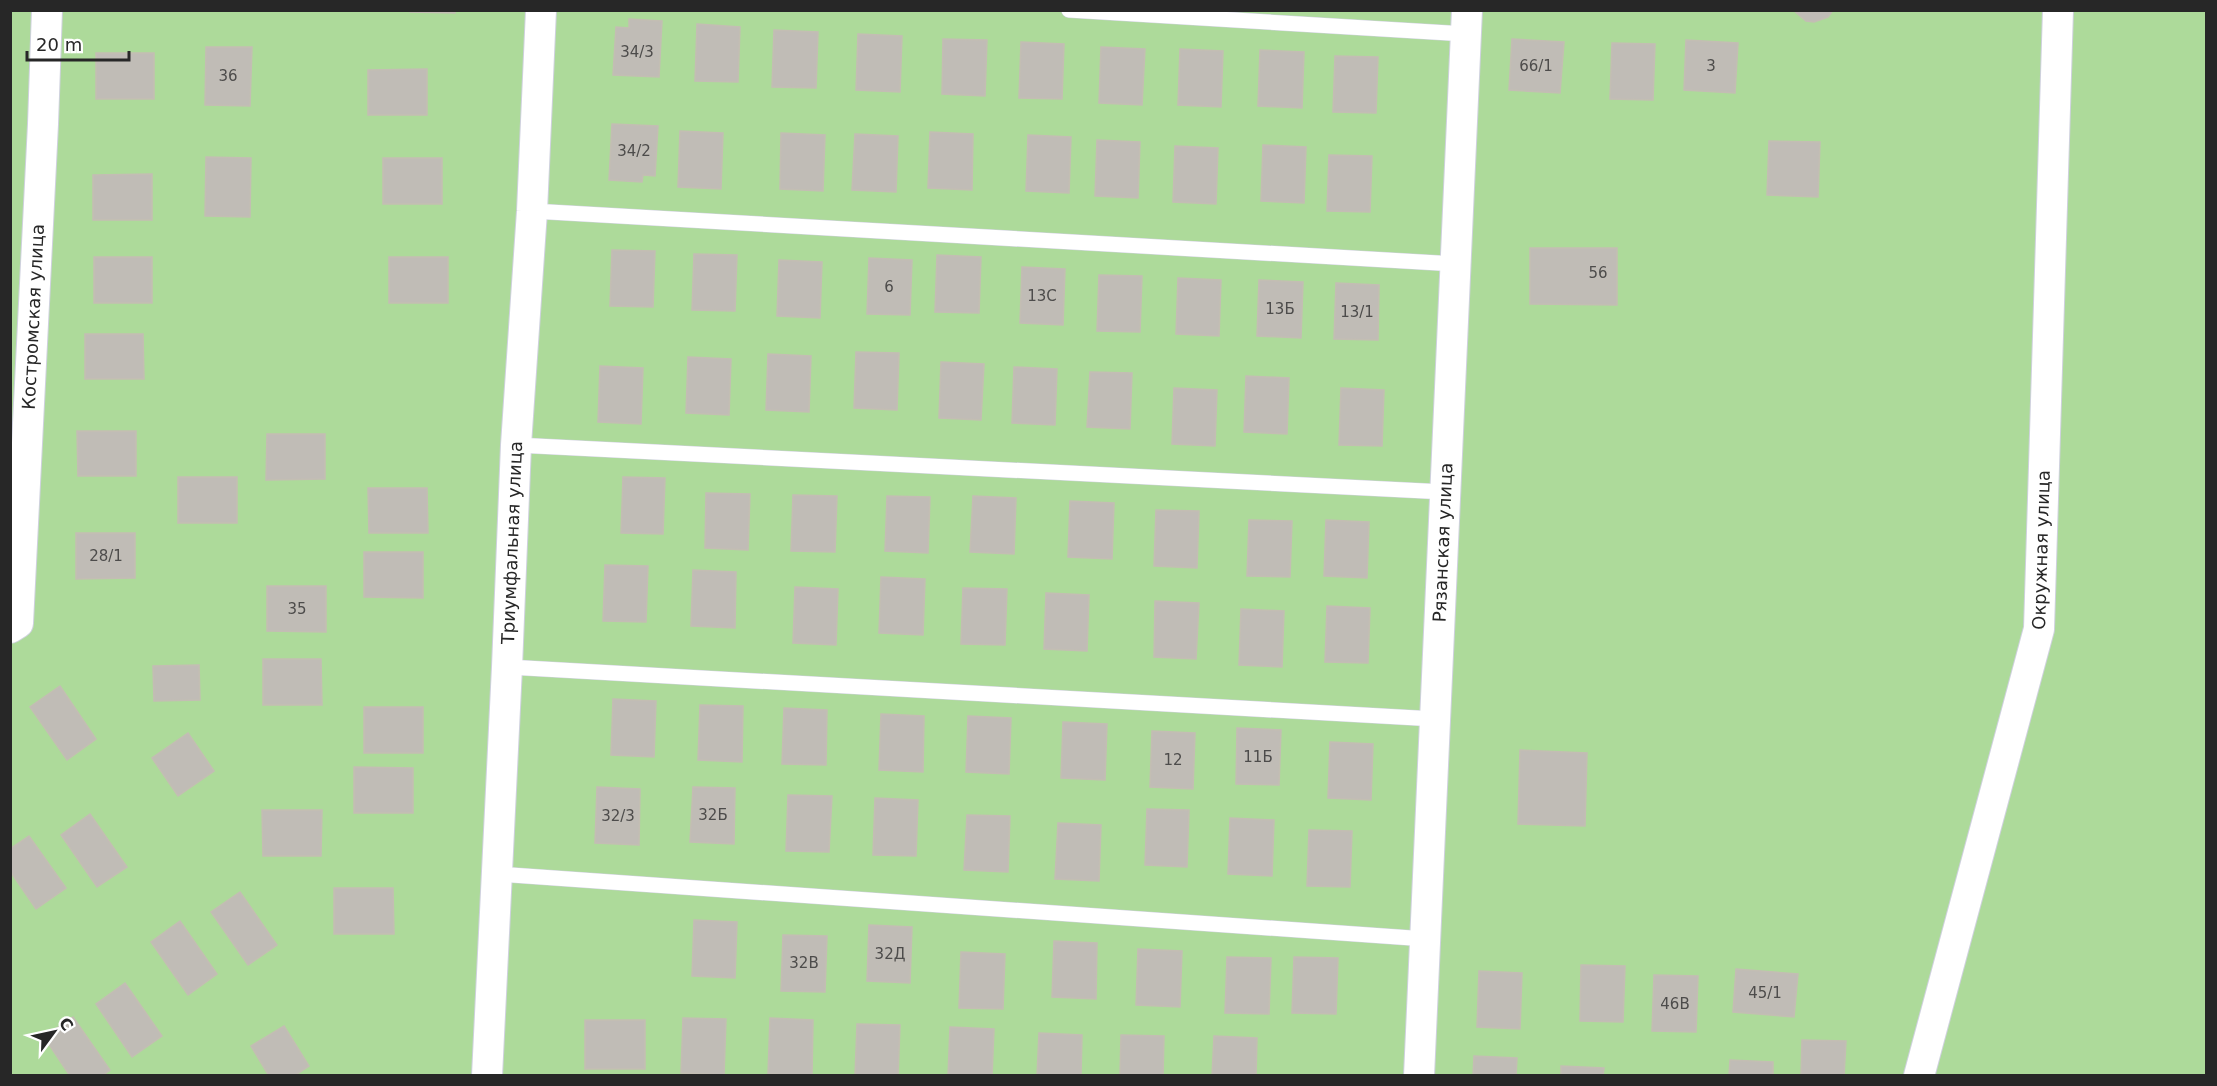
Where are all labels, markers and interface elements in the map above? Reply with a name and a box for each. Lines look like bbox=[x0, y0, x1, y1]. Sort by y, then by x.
scale bar bbox=[27, 24, 129, 62]
text: 20 m bbox=[36, 34, 82, 55]
house number: 34/3 bbox=[620, 43, 654, 61]
house number: 66/1 bbox=[1519, 57, 1553, 75]
house number: 3 bbox=[1706, 57, 1716, 75]
house number: 36 bbox=[218, 67, 238, 85]
house number: 34/2 bbox=[617, 142, 651, 160]
street label: Костромская улица bbox=[18, 223, 48, 410]
house number: 56 bbox=[1588, 264, 1608, 282]
house number: 6 bbox=[884, 278, 894, 296]
house number: 13С bbox=[1027, 287, 1057, 305]
house number: 13Б bbox=[1265, 300, 1295, 318]
house number: 13/1 bbox=[1340, 303, 1374, 321]
street label: Триумфальная улица bbox=[497, 440, 526, 646]
street label: Рязанская улица bbox=[1428, 462, 1457, 623]
street label: Окружная улица bbox=[2028, 470, 2054, 630]
house number: 28/1 bbox=[89, 547, 123, 565]
house number: 35 bbox=[287, 600, 307, 618]
house number: 11Б bbox=[1243, 748, 1273, 766]
house number: 12 bbox=[1163, 751, 1183, 769]
house number: 32Б bbox=[698, 806, 728, 824]
house number: 32/3 bbox=[601, 807, 635, 825]
house number: 32Д bbox=[875, 945, 905, 963]
house number: 32В bbox=[789, 954, 819, 972]
house number: 45/1 bbox=[1748, 984, 1782, 1002]
house number: 46В bbox=[1660, 995, 1690, 1013]
north arrow bbox=[24, 1002, 84, 1062]
text: С bbox=[55, 1014, 77, 1034]

